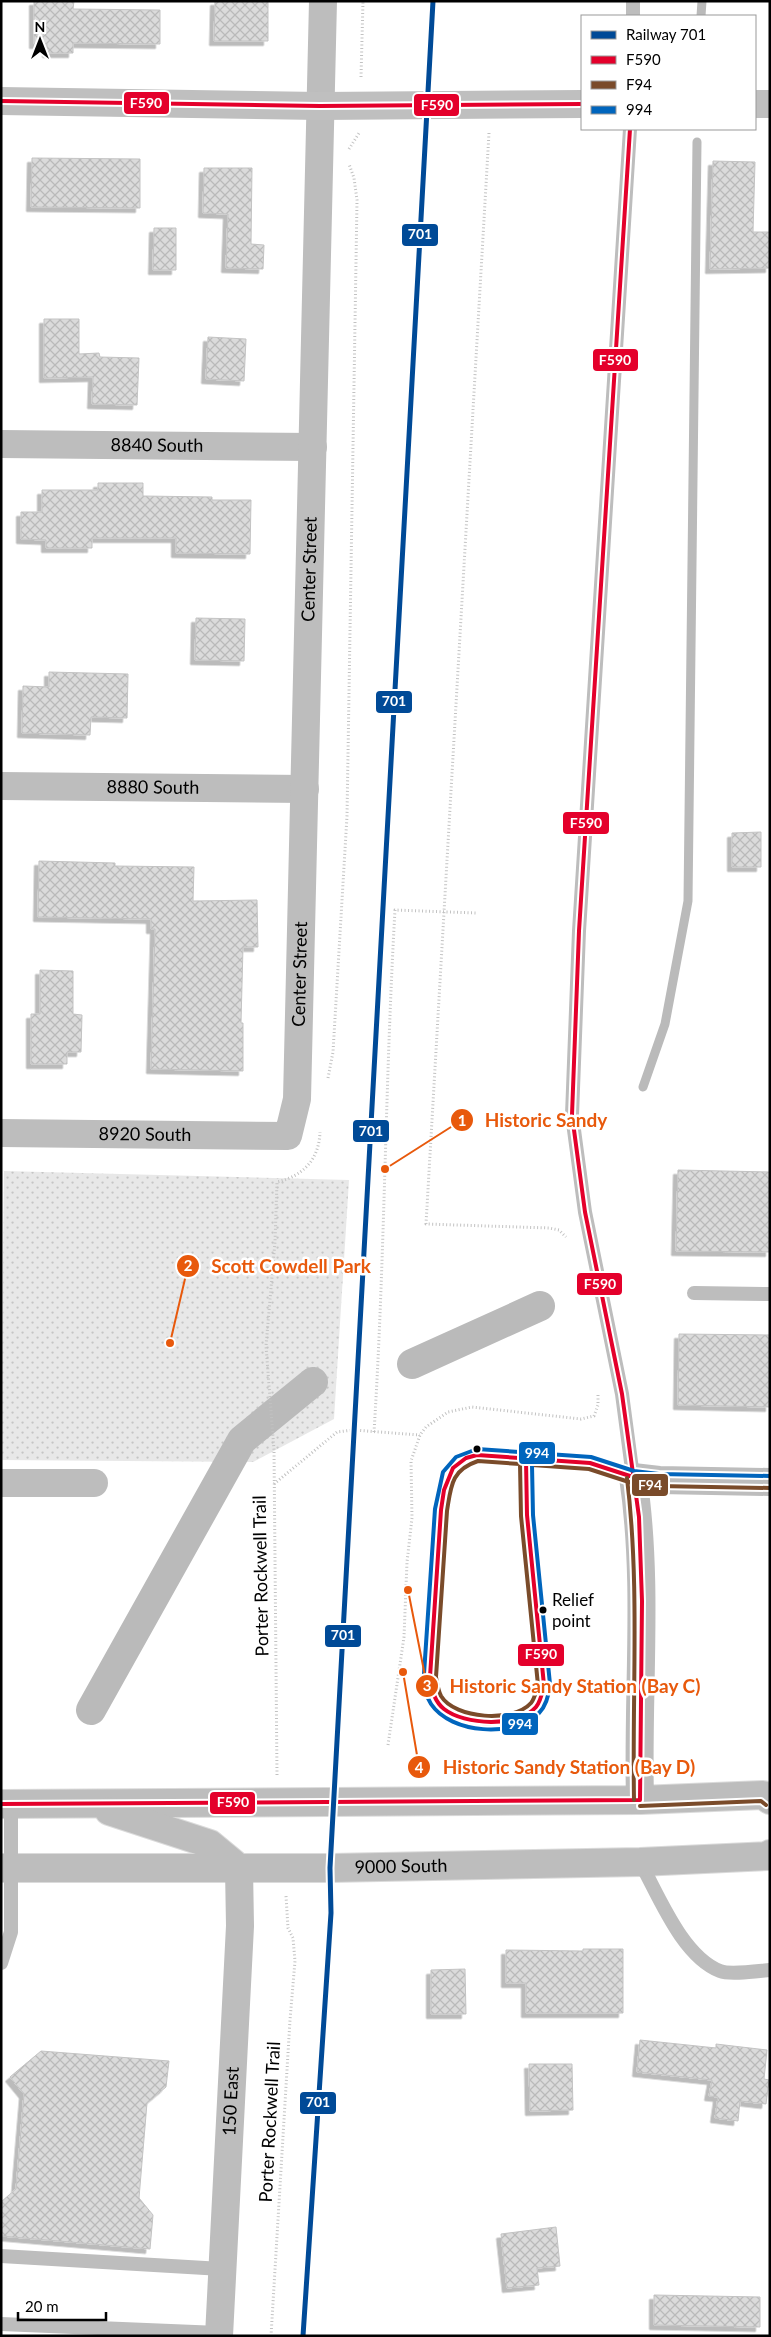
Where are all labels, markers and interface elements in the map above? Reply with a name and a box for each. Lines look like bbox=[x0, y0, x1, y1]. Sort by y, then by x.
north arrow bbox=[15, 15, 65, 65]
legend bbox=[581, 15, 756, 130]
text: N bbox=[35, 18, 45, 35]
text: Railway 701 bbox=[626, 25, 706, 43]
text: F590 bbox=[626, 50, 661, 68]
text: F94 bbox=[626, 75, 652, 93]
line badge: F590 bbox=[123, 91, 170, 115]
line badge: F590 bbox=[413, 93, 460, 117]
text: F590 bbox=[130, 94, 162, 111]
text: F590 bbox=[421, 96, 453, 113]
text: 994 bbox=[626, 100, 652, 118]
line badge: 701 bbox=[401, 223, 439, 247]
text: 701 bbox=[408, 225, 432, 242]
line badge: F590 bbox=[592, 348, 639, 372]
text: F590 bbox=[599, 351, 631, 368]
street label: 8840 South bbox=[110, 433, 204, 456]
street label: Center Street bbox=[296, 516, 321, 622]
line badge: 701 bbox=[375, 690, 413, 714]
text: 701 bbox=[382, 692, 406, 709]
street label: 8880 South bbox=[106, 775, 200, 798]
line badge: F590 bbox=[562, 811, 610, 835]
text: F590 bbox=[570, 814, 602, 831]
street label: Center Street bbox=[287, 921, 311, 1027]
callout: Historic Sandy bbox=[449, 1103, 617, 1137]
text: Historic Sandy bbox=[485, 1108, 608, 1131]
text: 1 bbox=[458, 1111, 466, 1129]
line badge: 701 bbox=[352, 1119, 390, 1143]
street label: 8920 South bbox=[98, 1122, 192, 1145]
text: 701 bbox=[359, 1122, 383, 1139]
callout: Scott Cowdell Park bbox=[176, 1249, 380, 1283]
text: Scott Cowdell Park bbox=[211, 1254, 372, 1277]
text: 2 bbox=[184, 1256, 193, 1274]
line badge: F590 bbox=[576, 1272, 623, 1296]
text: F590 bbox=[584, 1275, 616, 1292]
line badge: 994 bbox=[518, 1441, 556, 1465]
unlabelled marker bbox=[472, 1444, 482, 1454]
text: 994 bbox=[525, 1444, 549, 1461]
line badge: F94 bbox=[631, 1473, 669, 1497]
text: F94 bbox=[638, 1476, 662, 1493]
street label: Porter Rockwell Trail bbox=[248, 1495, 272, 1657]
place label: Relief point bbox=[552, 1589, 594, 1631]
marker: Relief point bbox=[538, 1605, 548, 1615]
line badge: 701 bbox=[324, 1624, 362, 1648]
text: 701 bbox=[331, 1626, 355, 1643]
line badge: F590 bbox=[517, 1643, 565, 1667]
text: F590 bbox=[525, 1645, 557, 1662]
callout: Historic Sandy Station (Bay C) bbox=[414, 1669, 711, 1703]
text: Historic Sandy Station (Bay C) bbox=[450, 1674, 700, 1697]
text: 3 bbox=[423, 1676, 431, 1694]
line badge: 994 bbox=[501, 1712, 539, 1736]
text: 994 bbox=[508, 1715, 532, 1732]
callout: Historic Sandy Station (Bay D) bbox=[407, 1750, 705, 1784]
text: Historic Sandy Station (Bay D) bbox=[443, 1755, 695, 1778]
text: 4 bbox=[415, 1758, 424, 1776]
line badge: F590 bbox=[209, 1791, 256, 1815]
text: F590 bbox=[217, 1793, 249, 1810]
street label: 9000 South bbox=[354, 1854, 448, 1878]
street label: Porter Rockwell Trail bbox=[254, 2041, 284, 2203]
street label: 150 East bbox=[217, 2065, 243, 2137]
line badge: 701 bbox=[299, 2091, 337, 2115]
text: 701 bbox=[306, 2093, 330, 2110]
scale bar bbox=[18, 2290, 105, 2322]
text: 20 m bbox=[25, 2297, 59, 2315]

